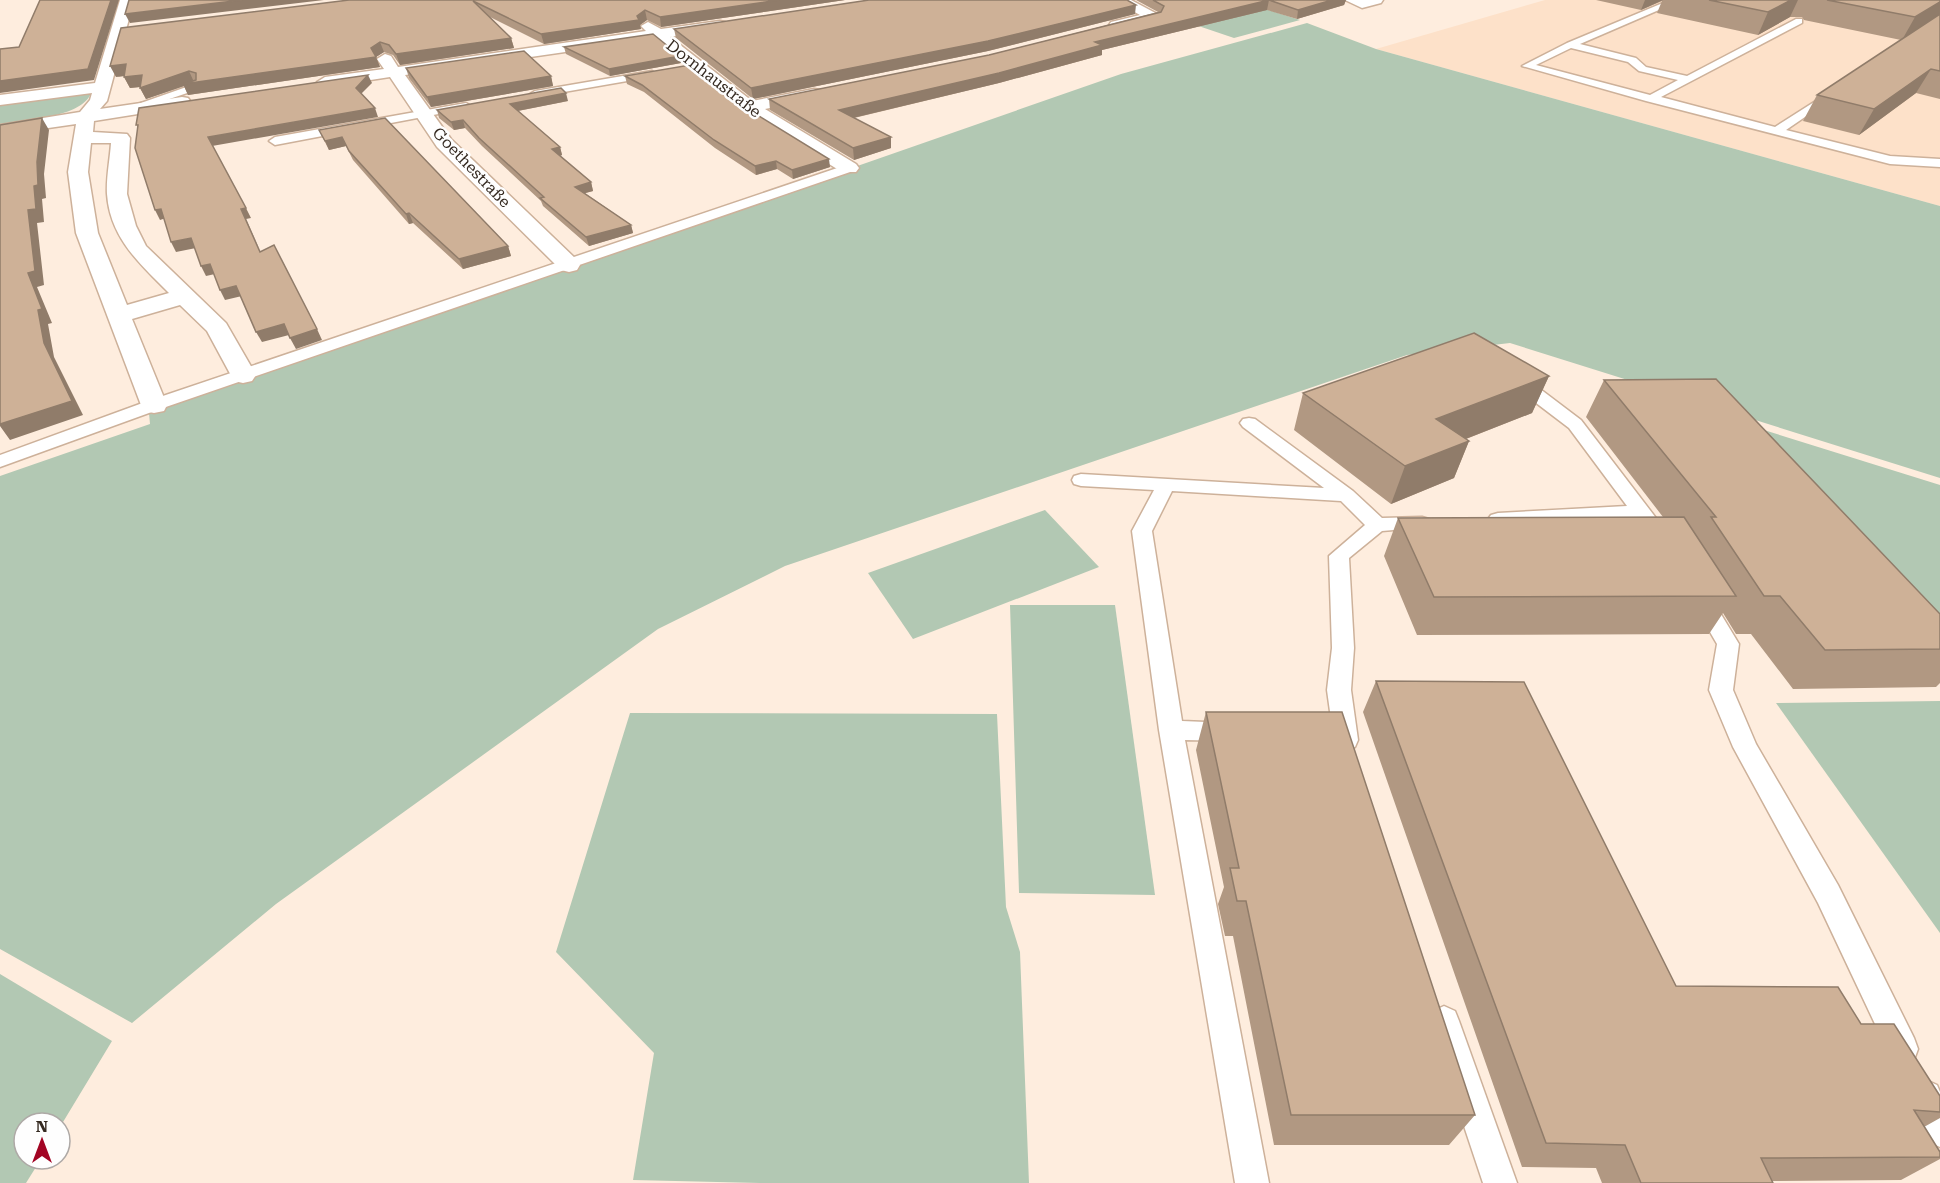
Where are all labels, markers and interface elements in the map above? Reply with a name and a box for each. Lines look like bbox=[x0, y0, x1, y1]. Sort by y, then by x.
street label: Dornhaustraße bbox=[662, 35, 765, 121]
street label: Goethestraße bbox=[429, 123, 515, 211]
north arrow bbox=[12, 1111, 72, 1171]
text: N bbox=[36, 1117, 48, 1136]

